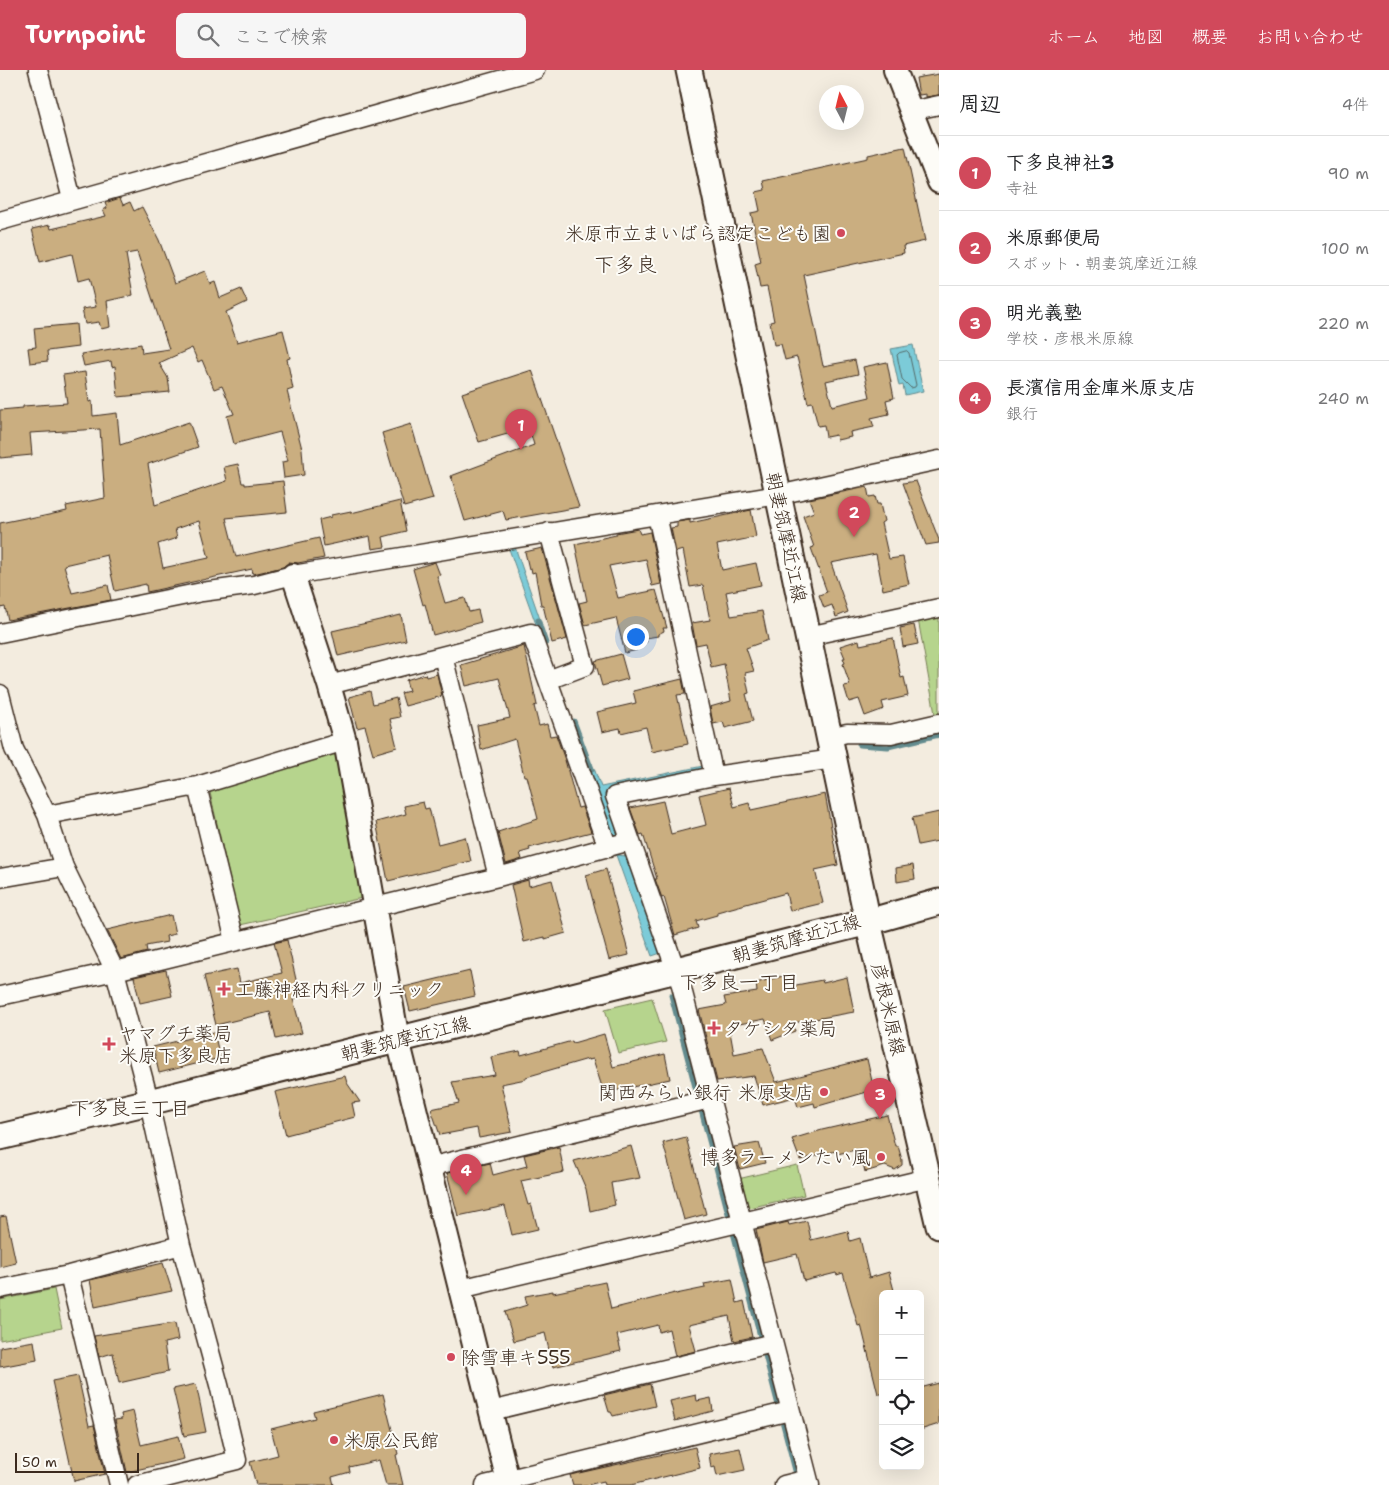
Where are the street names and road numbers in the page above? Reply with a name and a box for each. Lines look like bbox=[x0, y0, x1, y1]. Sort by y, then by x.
street label: 朝妻筑摩近江線 bbox=[760, 469, 813, 605]
street label: 朝妻筑摩近江線 bbox=[729, 908, 864, 969]
street label: 彦根米原線 bbox=[866, 960, 911, 1058]
street label: 朝妻筑摩近江線 bbox=[338, 1010, 473, 1067]

